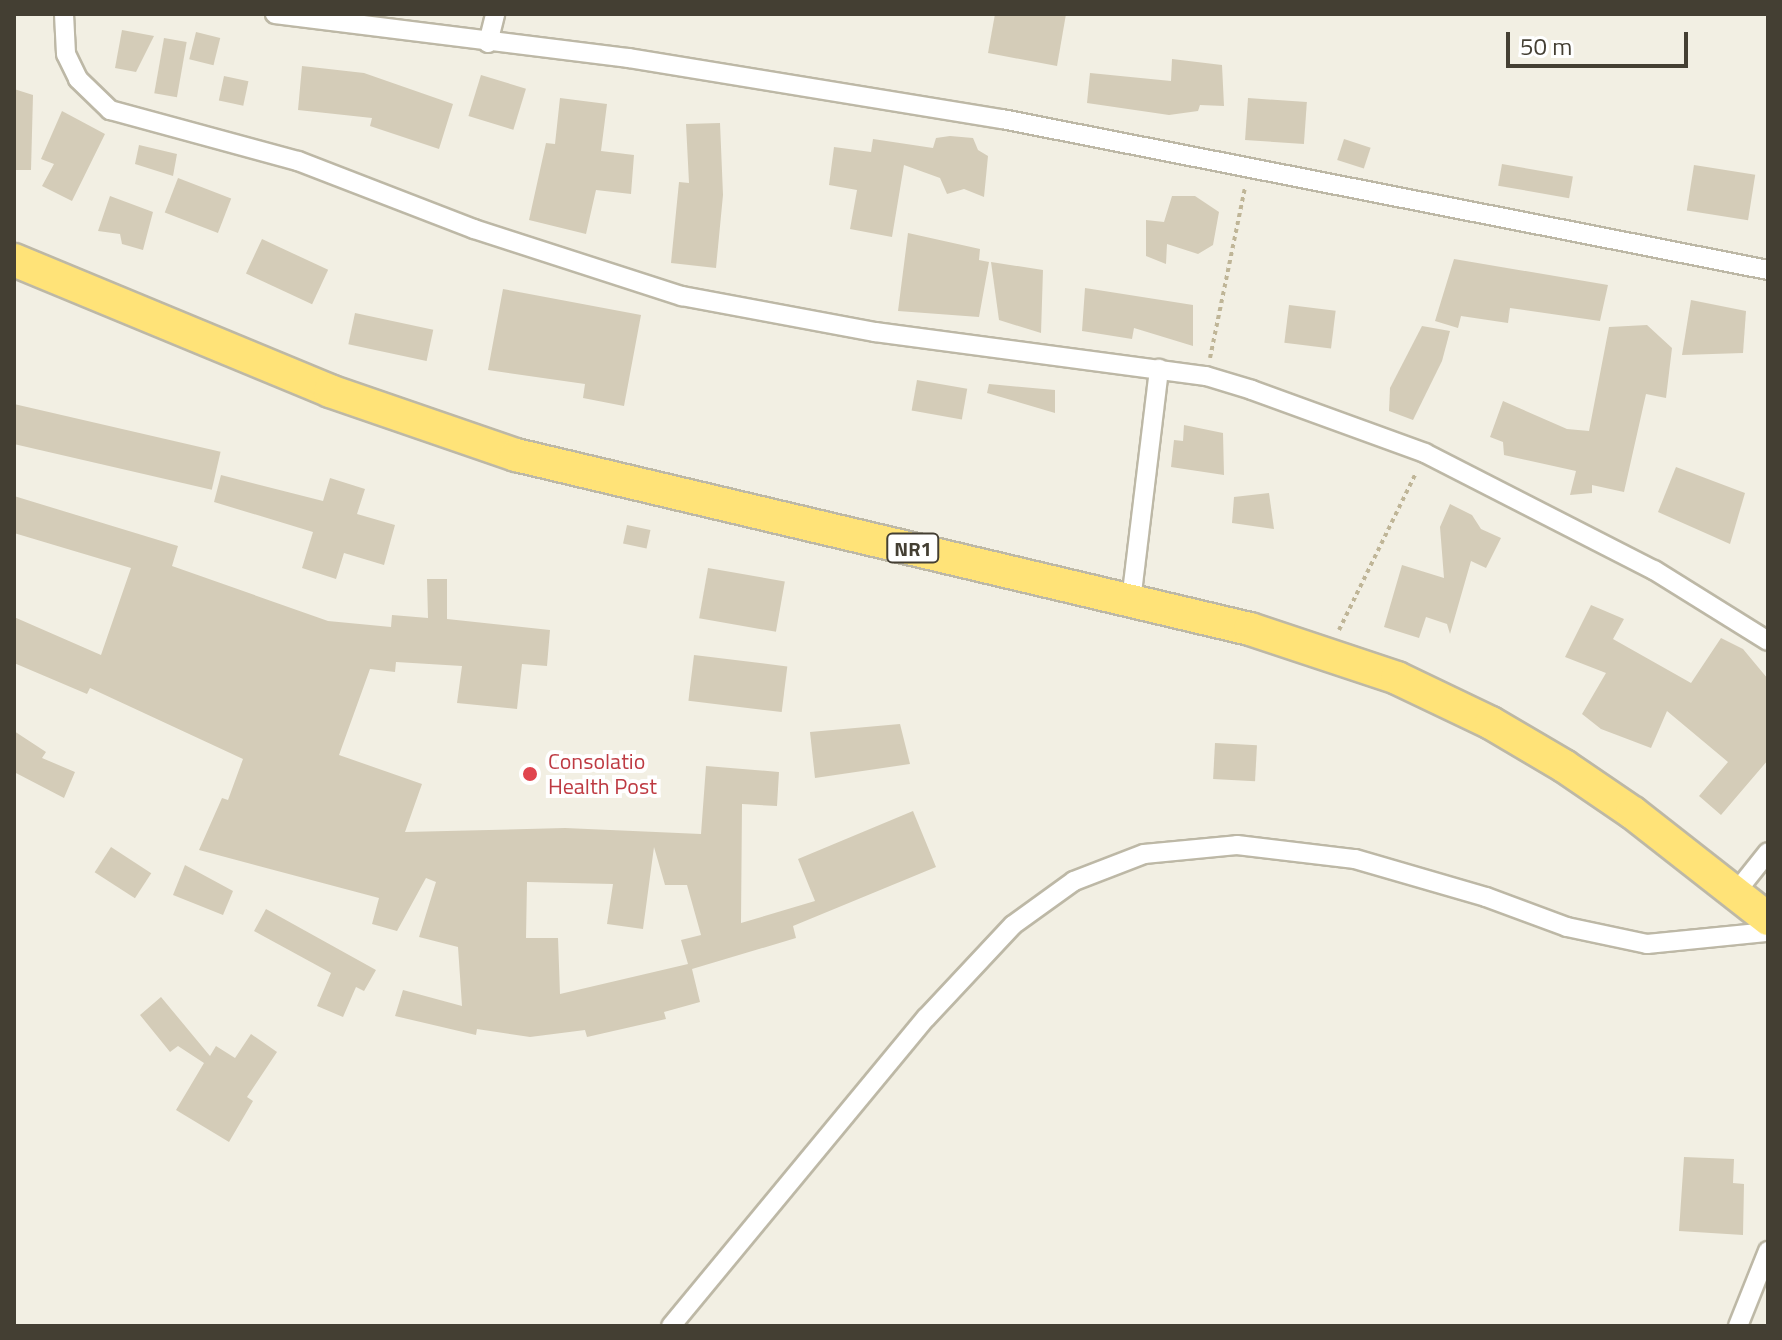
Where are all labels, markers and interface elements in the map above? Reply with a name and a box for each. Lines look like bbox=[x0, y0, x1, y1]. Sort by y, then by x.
scale bar bbox=[1510, 16, 1692, 66]
text: 50 m bbox=[1520, 28, 1572, 64]
road number: NR1 bbox=[885, 532, 941, 564]
place label: Consolatio Health Post bbox=[548, 748, 657, 800]
marker: Consolatio Health Post bbox=[519, 763, 541, 785]

